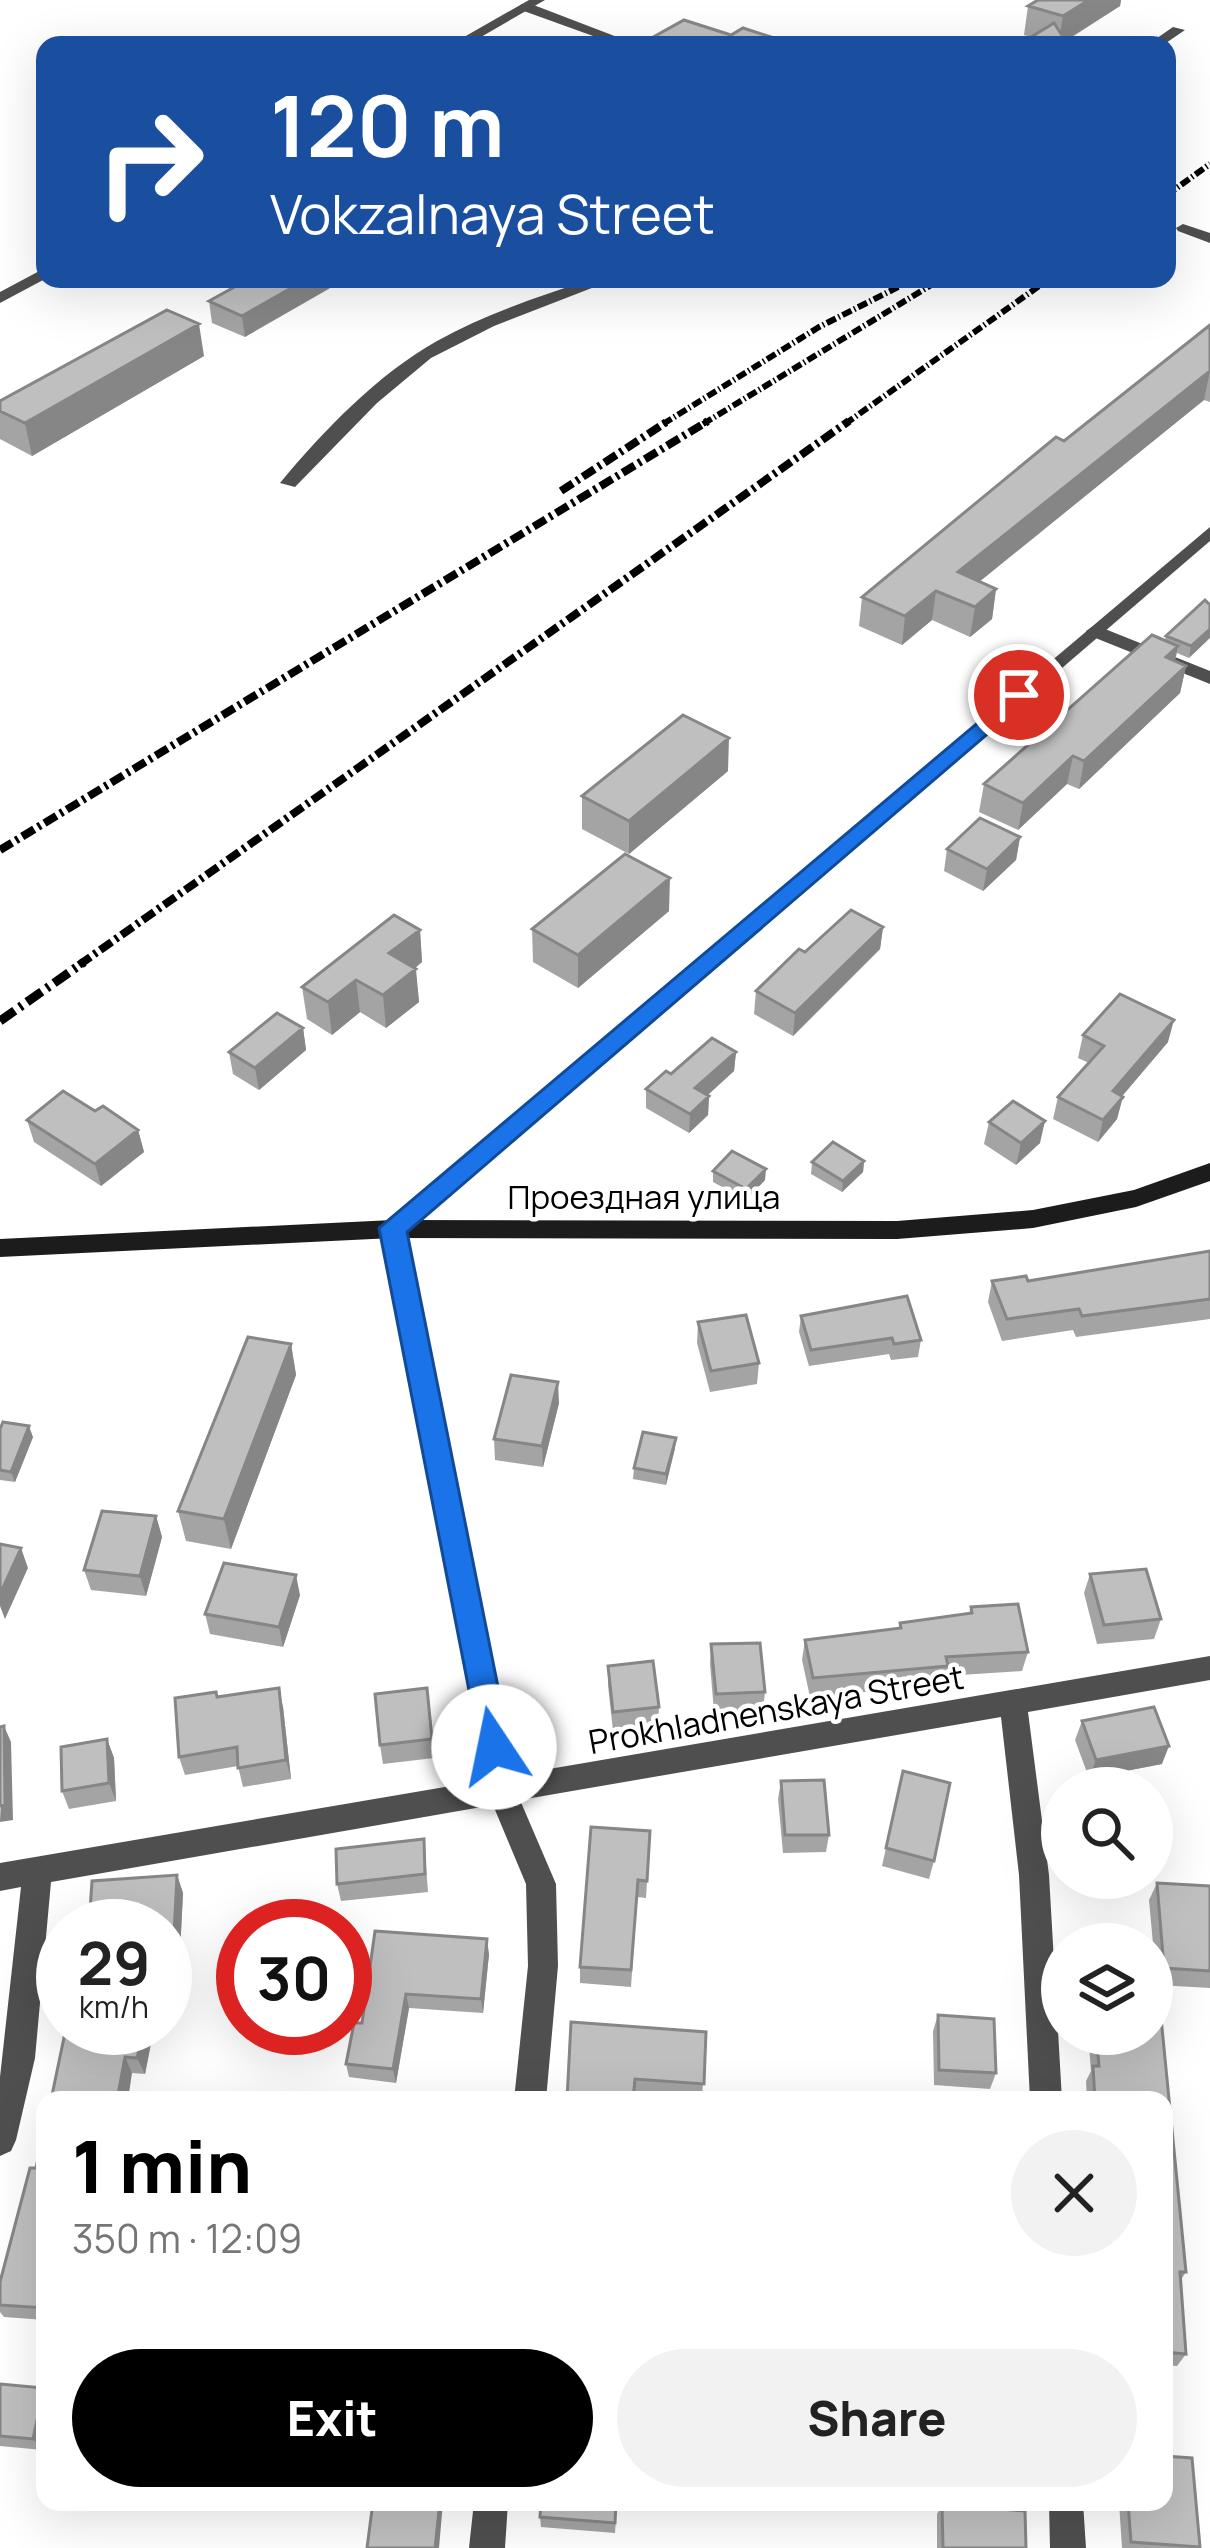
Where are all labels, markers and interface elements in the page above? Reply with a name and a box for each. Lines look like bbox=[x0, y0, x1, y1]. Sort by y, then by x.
text: 120 m bbox=[270, 67, 504, 182]
icon: right bbox=[72, 84, 228, 240]
text: Vokzalnaya Street bbox=[270, 176, 715, 250]
pin bbox=[968, 644, 1070, 746]
icon: arrive bbox=[986, 662, 1052, 728]
street label: Проездная улица bbox=[508, 1174, 780, 1219]
street label: Prokhladnenskaya Street bbox=[585, 1654, 967, 1764]
position arrow bbox=[431, 1684, 557, 1810]
map controls bbox=[1041, 1767, 1173, 2055]
button: search bbox=[1041, 1767, 1173, 1899]
speed limit sign: 30 bbox=[216, 1899, 372, 2055]
text: 29 bbox=[77, 1921, 151, 2003]
button: layers bbox=[1041, 1923, 1173, 2055]
text: km/h bbox=[79, 1986, 149, 2027]
text: 1 min bbox=[72, 2116, 252, 2215]
button: close bbox=[1011, 2130, 1137, 2256]
text: 350 m · 12:09 bbox=[72, 2211, 302, 2265]
button: Exit bbox=[72, 2349, 593, 2487]
button: Share bbox=[617, 2349, 1137, 2487]

